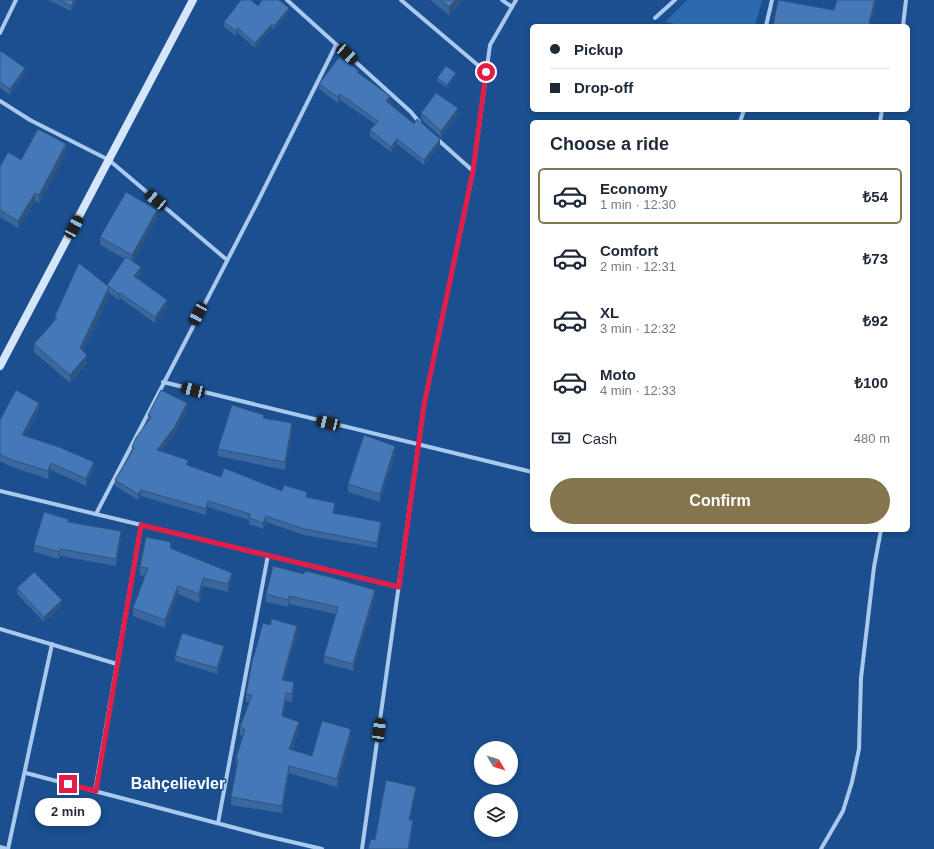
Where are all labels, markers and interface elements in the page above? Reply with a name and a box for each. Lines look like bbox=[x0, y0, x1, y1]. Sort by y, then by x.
text: Pickup bbox=[574, 41, 623, 58]
car bbox=[334, 42, 360, 66]
route start bbox=[477, 63, 495, 81]
text: Drop-off bbox=[574, 79, 633, 96]
text: Choose a ride bbox=[550, 134, 669, 154]
icon: car bbox=[552, 178, 588, 214]
text: Economy bbox=[600, 180, 668, 197]
car bbox=[143, 188, 169, 212]
text: ₺54 bbox=[863, 188, 888, 205]
text: 1 min · 12:30 bbox=[600, 197, 676, 212]
car bbox=[63, 214, 85, 240]
icon: car bbox=[552, 240, 588, 276]
text: Comfort bbox=[600, 242, 658, 259]
text: ₺73 bbox=[863, 250, 888, 267]
text: 2 min · 12:31 bbox=[600, 259, 676, 274]
car bbox=[187, 301, 209, 327]
icon: car bbox=[552, 302, 588, 338]
text: XL bbox=[600, 304, 619, 321]
text: ₺92 bbox=[863, 312, 888, 329]
text: 3 min · 12:32 bbox=[600, 321, 676, 336]
icon: car bbox=[552, 364, 588, 400]
text: Moto bbox=[600, 366, 636, 383]
text: ₺100 bbox=[854, 374, 888, 391]
car bbox=[180, 381, 206, 399]
text: 4 min · 12:33 bbox=[600, 383, 676, 398]
car bbox=[315, 414, 341, 432]
icon: cash bbox=[550, 427, 572, 449]
text: Cash bbox=[582, 430, 617, 447]
text: 480 m bbox=[854, 431, 890, 446]
button: Confirm bbox=[550, 478, 890, 524]
car bbox=[371, 717, 387, 743]
north arrow bbox=[474, 741, 518, 785]
map controls bbox=[474, 741, 518, 837]
route end bbox=[59, 775, 77, 793]
district label: Bahçelievler bbox=[131, 775, 225, 792]
button: layers bbox=[474, 793, 518, 837]
callout: 2 min bbox=[35, 798, 101, 826]
text: 2 min bbox=[51, 804, 85, 819]

